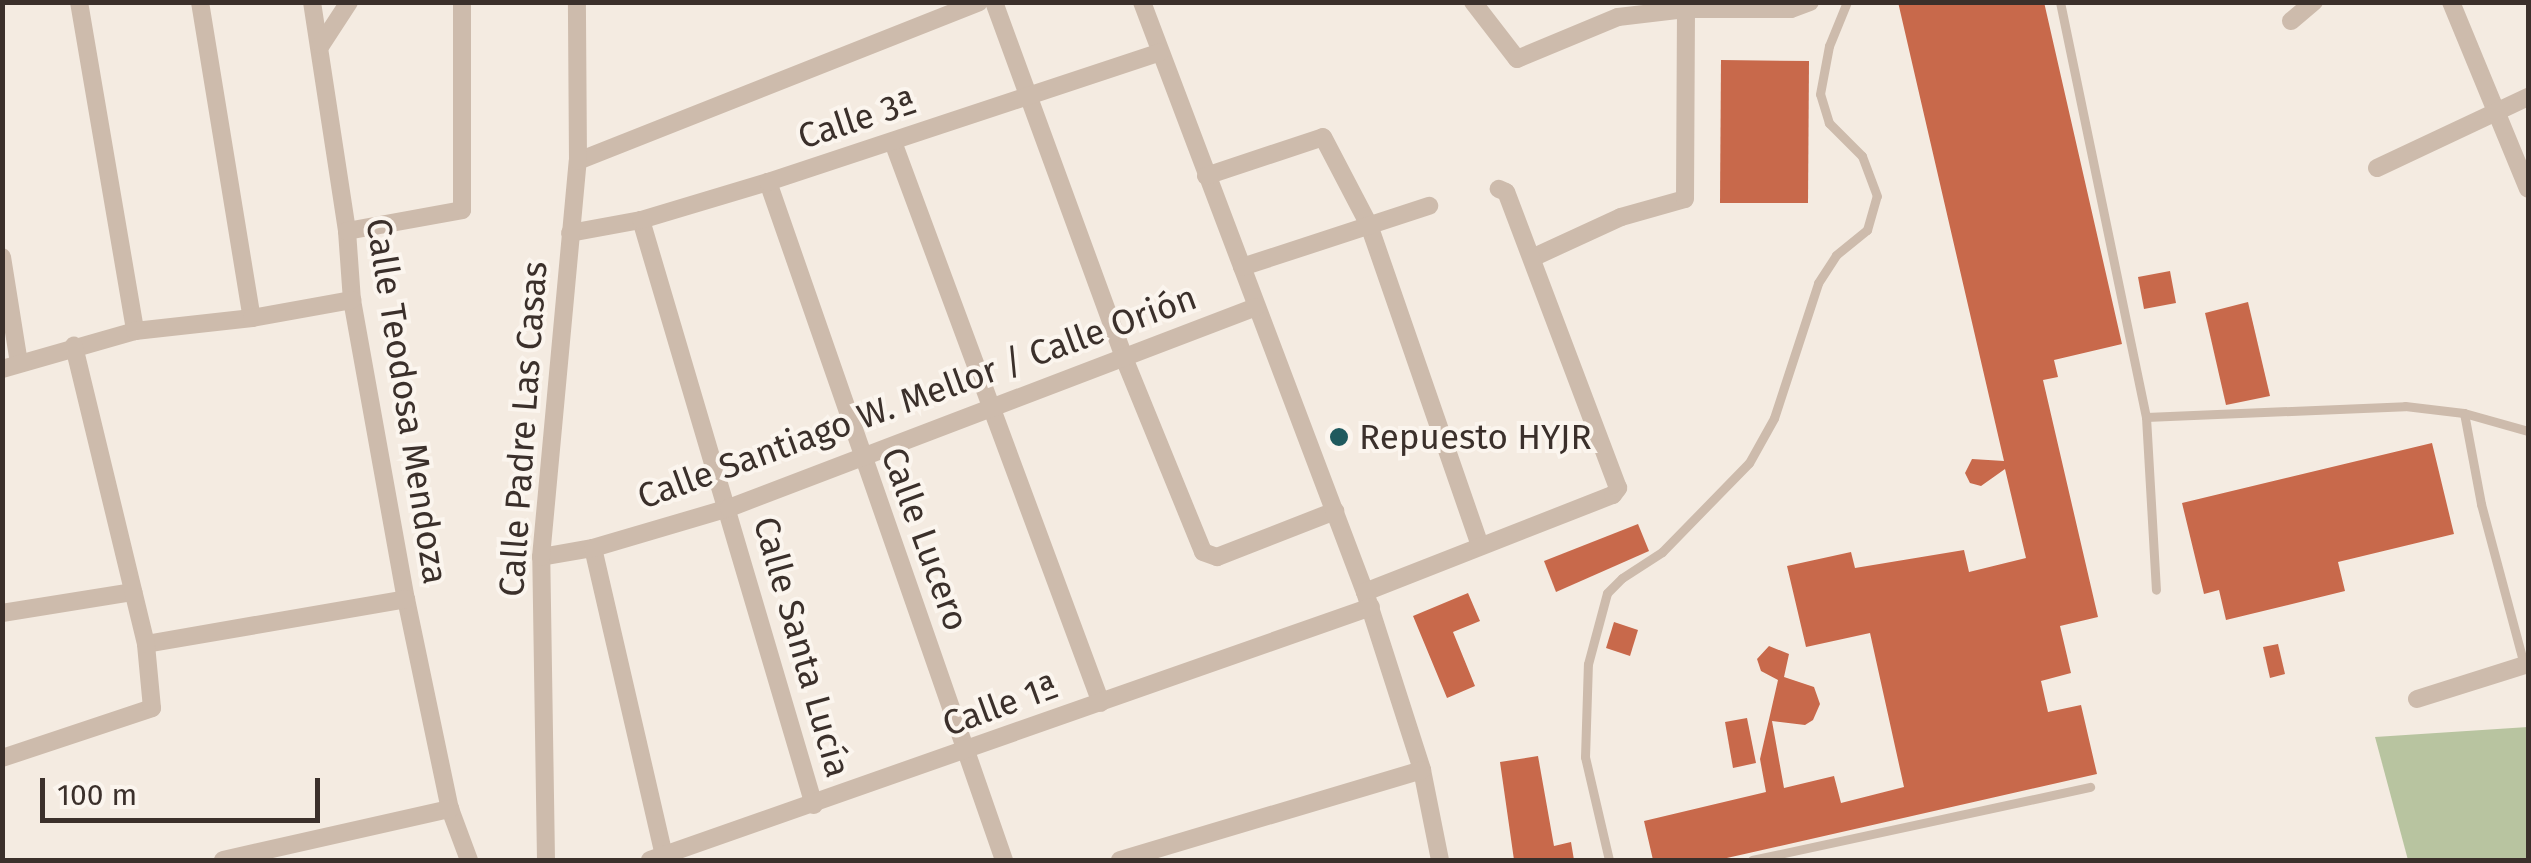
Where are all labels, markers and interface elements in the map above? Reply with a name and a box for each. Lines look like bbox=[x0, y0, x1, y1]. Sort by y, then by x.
street label: Calle 3ª bbox=[793, 80, 921, 158]
street label: Calle Teodosa Mendoza bbox=[357, 215, 457, 587]
street label: Calle Padre Las Casas bbox=[490, 260, 556, 598]
street label: Calle Santiago W. Mellor / Calle Orión bbox=[632, 276, 1202, 518]
place label: Repuesto HYJR bbox=[1359, 416, 1592, 458]
marker: Repuesto HYJR bbox=[1328, 426, 1350, 448]
street label: Calle Lucero bbox=[872, 442, 978, 636]
street label: Calle Santa Lucía bbox=[745, 512, 859, 782]
street label: Calle 1ª bbox=[937, 665, 1063, 745]
scale bar bbox=[45, 758, 325, 820]
text: 100 m bbox=[57, 777, 137, 813]

